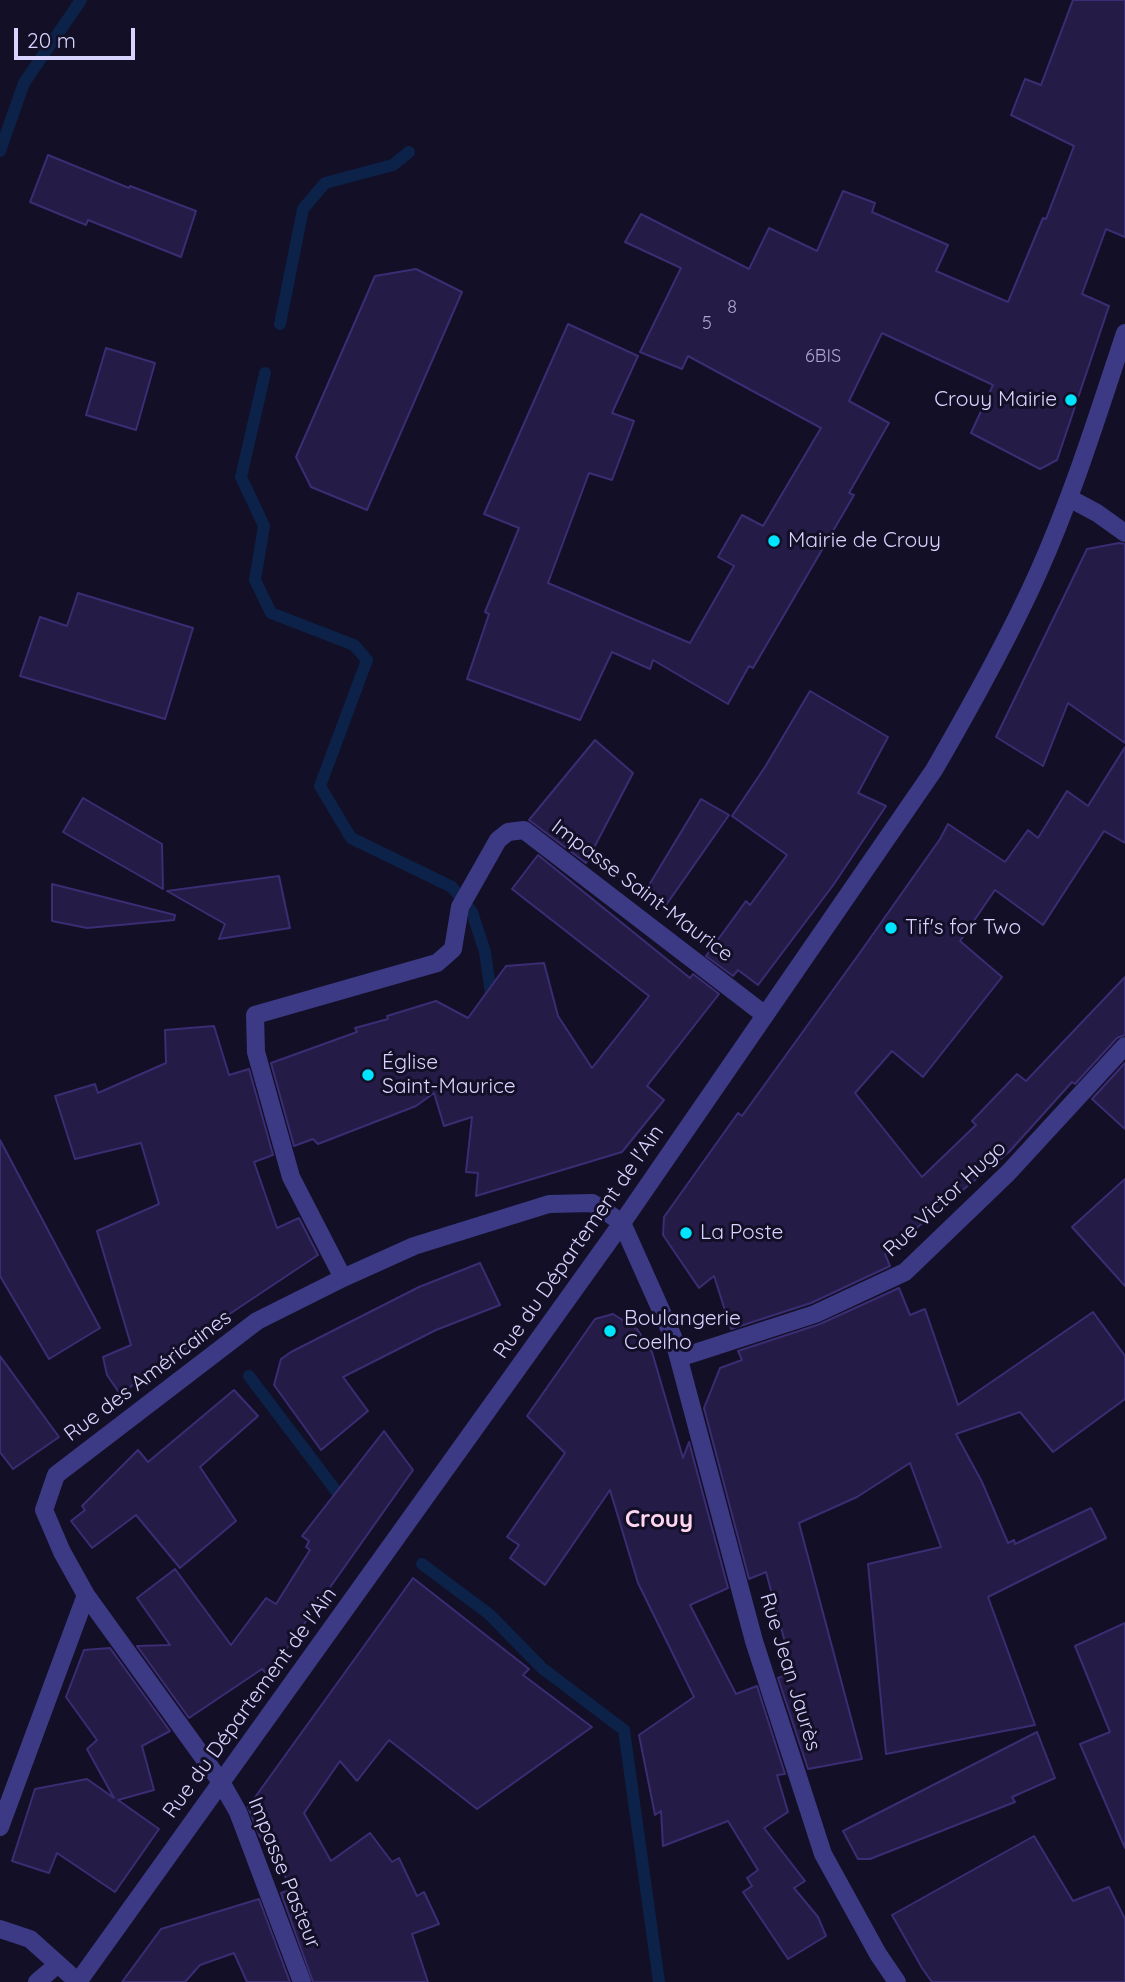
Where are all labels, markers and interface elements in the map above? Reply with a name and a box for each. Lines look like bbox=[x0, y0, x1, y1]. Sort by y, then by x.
scale bar bbox=[18, 14, 138, 58]
text: 20 m bbox=[27, 27, 76, 53]
house number: 8 bbox=[727, 297, 737, 319]
house number: 5 bbox=[702, 313, 712, 335]
house number: 6BIS bbox=[805, 346, 841, 368]
place label: Crouy Mairie bbox=[934, 387, 1057, 413]
marker: Crouy Mairie bbox=[1063, 392, 1079, 408]
place label: Mairie de Crouy bbox=[788, 528, 941, 554]
marker: Mairie de Crouy bbox=[766, 533, 782, 549]
street label: Impasse Saint-Maurice bbox=[546, 815, 738, 967]
place label: Tif's for Two bbox=[905, 915, 1021, 941]
marker: Tif's for Two bbox=[883, 920, 899, 936]
place label: Église Saint-Maurice bbox=[382, 1050, 516, 1100]
marker: Église Saint-Maurice bbox=[360, 1067, 376, 1083]
street label: Rue du Département de l'Ain bbox=[489, 1120, 669, 1364]
street label: Rue Victor Hugo bbox=[878, 1136, 1012, 1262]
place label: La Poste bbox=[700, 1220, 783, 1246]
marker: La Poste bbox=[678, 1225, 694, 1241]
street label: Rue des Américaines bbox=[59, 1305, 237, 1447]
place label: Boulangerie Coelho bbox=[624, 1306, 741, 1356]
marker: Boulangerie Coelho bbox=[602, 1323, 618, 1339]
district label: Crouy bbox=[625, 1506, 693, 1534]
street label: Rue du Département de l'Ain bbox=[158, 1583, 342, 1823]
street label: Rue Jean Jaurès bbox=[754, 1590, 826, 1754]
street label: Impasse Pasteur bbox=[242, 1794, 326, 1952]

